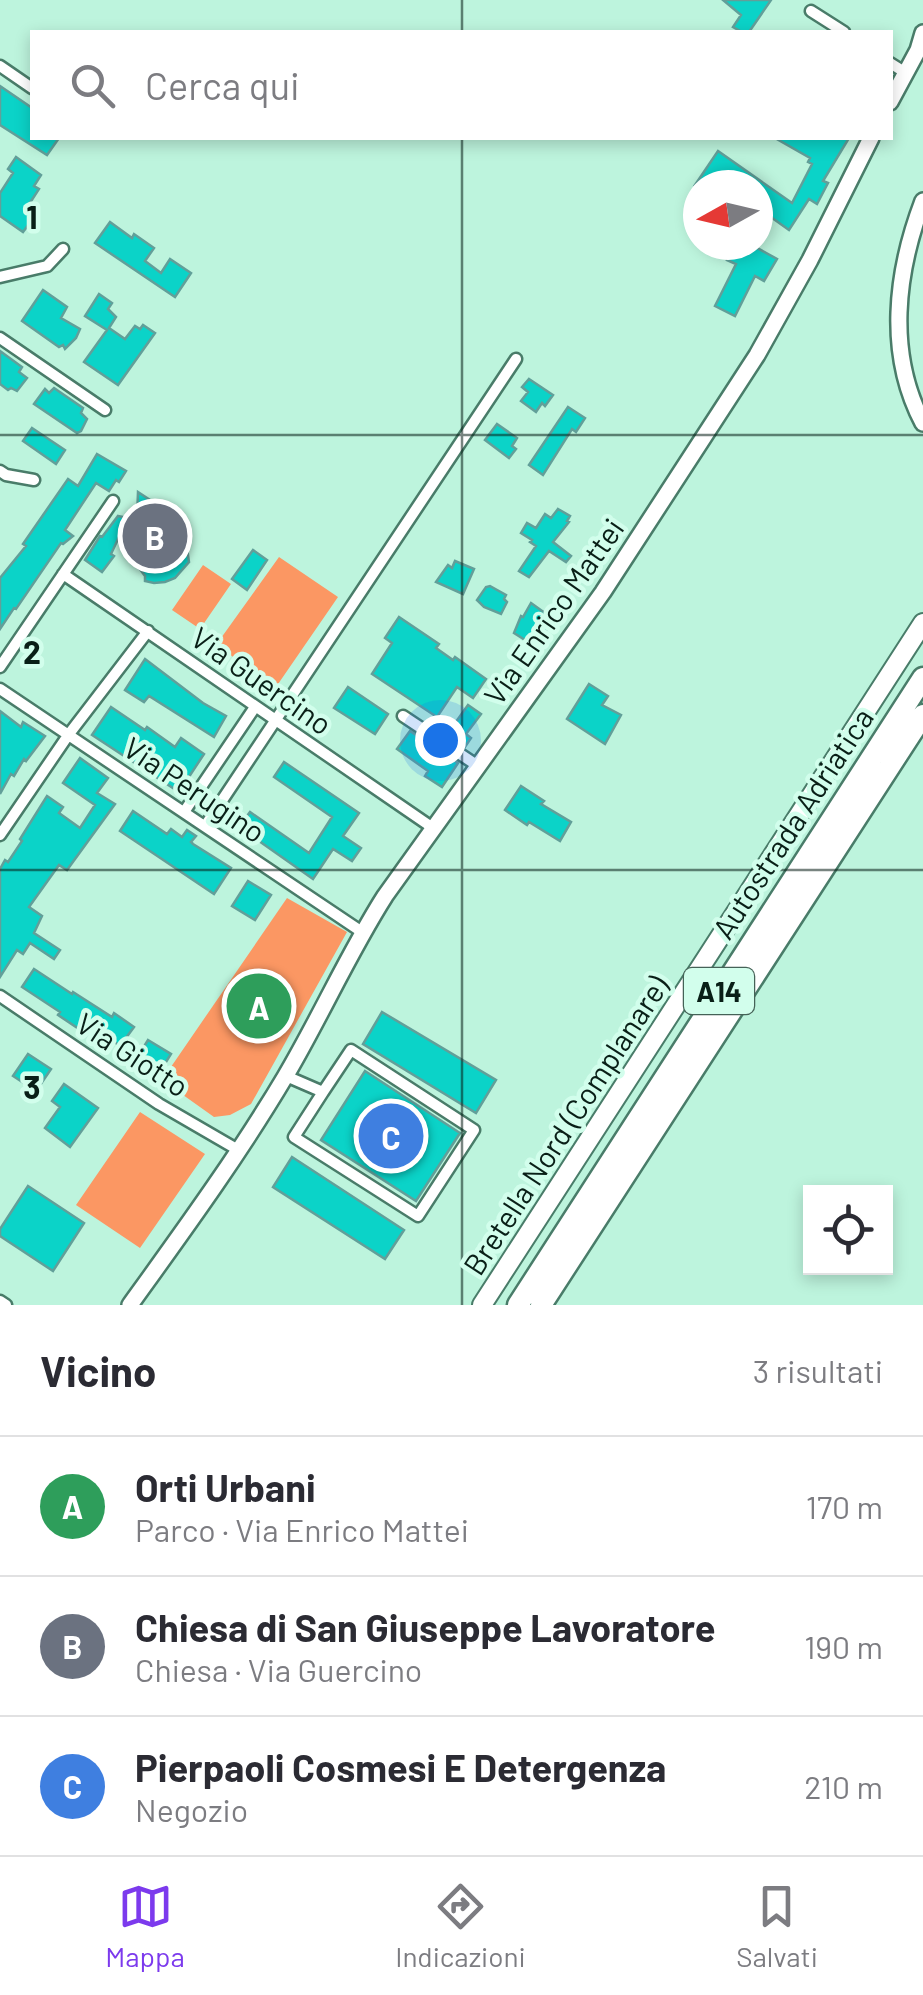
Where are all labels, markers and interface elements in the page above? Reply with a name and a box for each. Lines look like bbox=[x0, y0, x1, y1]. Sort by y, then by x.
search box bbox=[30, 30, 893, 140]
icon: search bbox=[65, 58, 120, 113]
text: Cerca qui bbox=[145, 62, 300, 108]
north arrow bbox=[683, 170, 773, 260]
text: 1 bbox=[26, 197, 38, 235]
pin: B bbox=[122, 498, 188, 574]
street label: Via Enrico Mattei bbox=[475, 511, 631, 711]
street label: Via Guercino bbox=[185, 618, 339, 742]
text: 2 bbox=[23, 632, 41, 670]
street label: Autostrada Adriatica bbox=[704, 701, 880, 945]
your location bbox=[415, 715, 466, 766]
street label: Via Perugino bbox=[117, 729, 273, 849]
pin: A bbox=[226, 968, 292, 1044]
road number: A14 bbox=[684, 968, 754, 1014]
street label: Bretella Nord (Complanare) bbox=[455, 969, 675, 1281]
street label: Via Giotto bbox=[70, 1004, 196, 1104]
text: 3 bbox=[23, 1067, 41, 1105]
pin: C bbox=[358, 1098, 424, 1174]
map controls bbox=[803, 1185, 893, 1275]
button: locate bbox=[803, 1185, 893, 1275]
text: Vicino bbox=[40, 1345, 156, 1395]
text: 3 risultati bbox=[753, 1351, 883, 1389]
text: Orti Urbani bbox=[135, 1464, 316, 1510]
text: A bbox=[62, 1487, 83, 1525]
text: 170 m bbox=[806, 1487, 883, 1525]
text: Parco · Via Enrico Mattei bbox=[135, 1510, 469, 1548]
text: Chiesa di San Giuseppe Lavoratore bbox=[135, 1604, 715, 1650]
text: B bbox=[63, 1627, 82, 1665]
text: 190 m bbox=[804, 1627, 883, 1665]
text: Chiesa · Via Guercino bbox=[135, 1650, 422, 1688]
text: Pierpaoli Cosmesi E Detergenza bbox=[135, 1744, 666, 1790]
text: C bbox=[63, 1767, 82, 1805]
text: 210 m bbox=[804, 1767, 883, 1805]
text: Negozio bbox=[135, 1790, 248, 1828]
tab: Mappa bbox=[105, 1879, 185, 1973]
tab: Indicazioni bbox=[395, 1879, 526, 1973]
tab: Salvati bbox=[736, 1879, 818, 1973]

